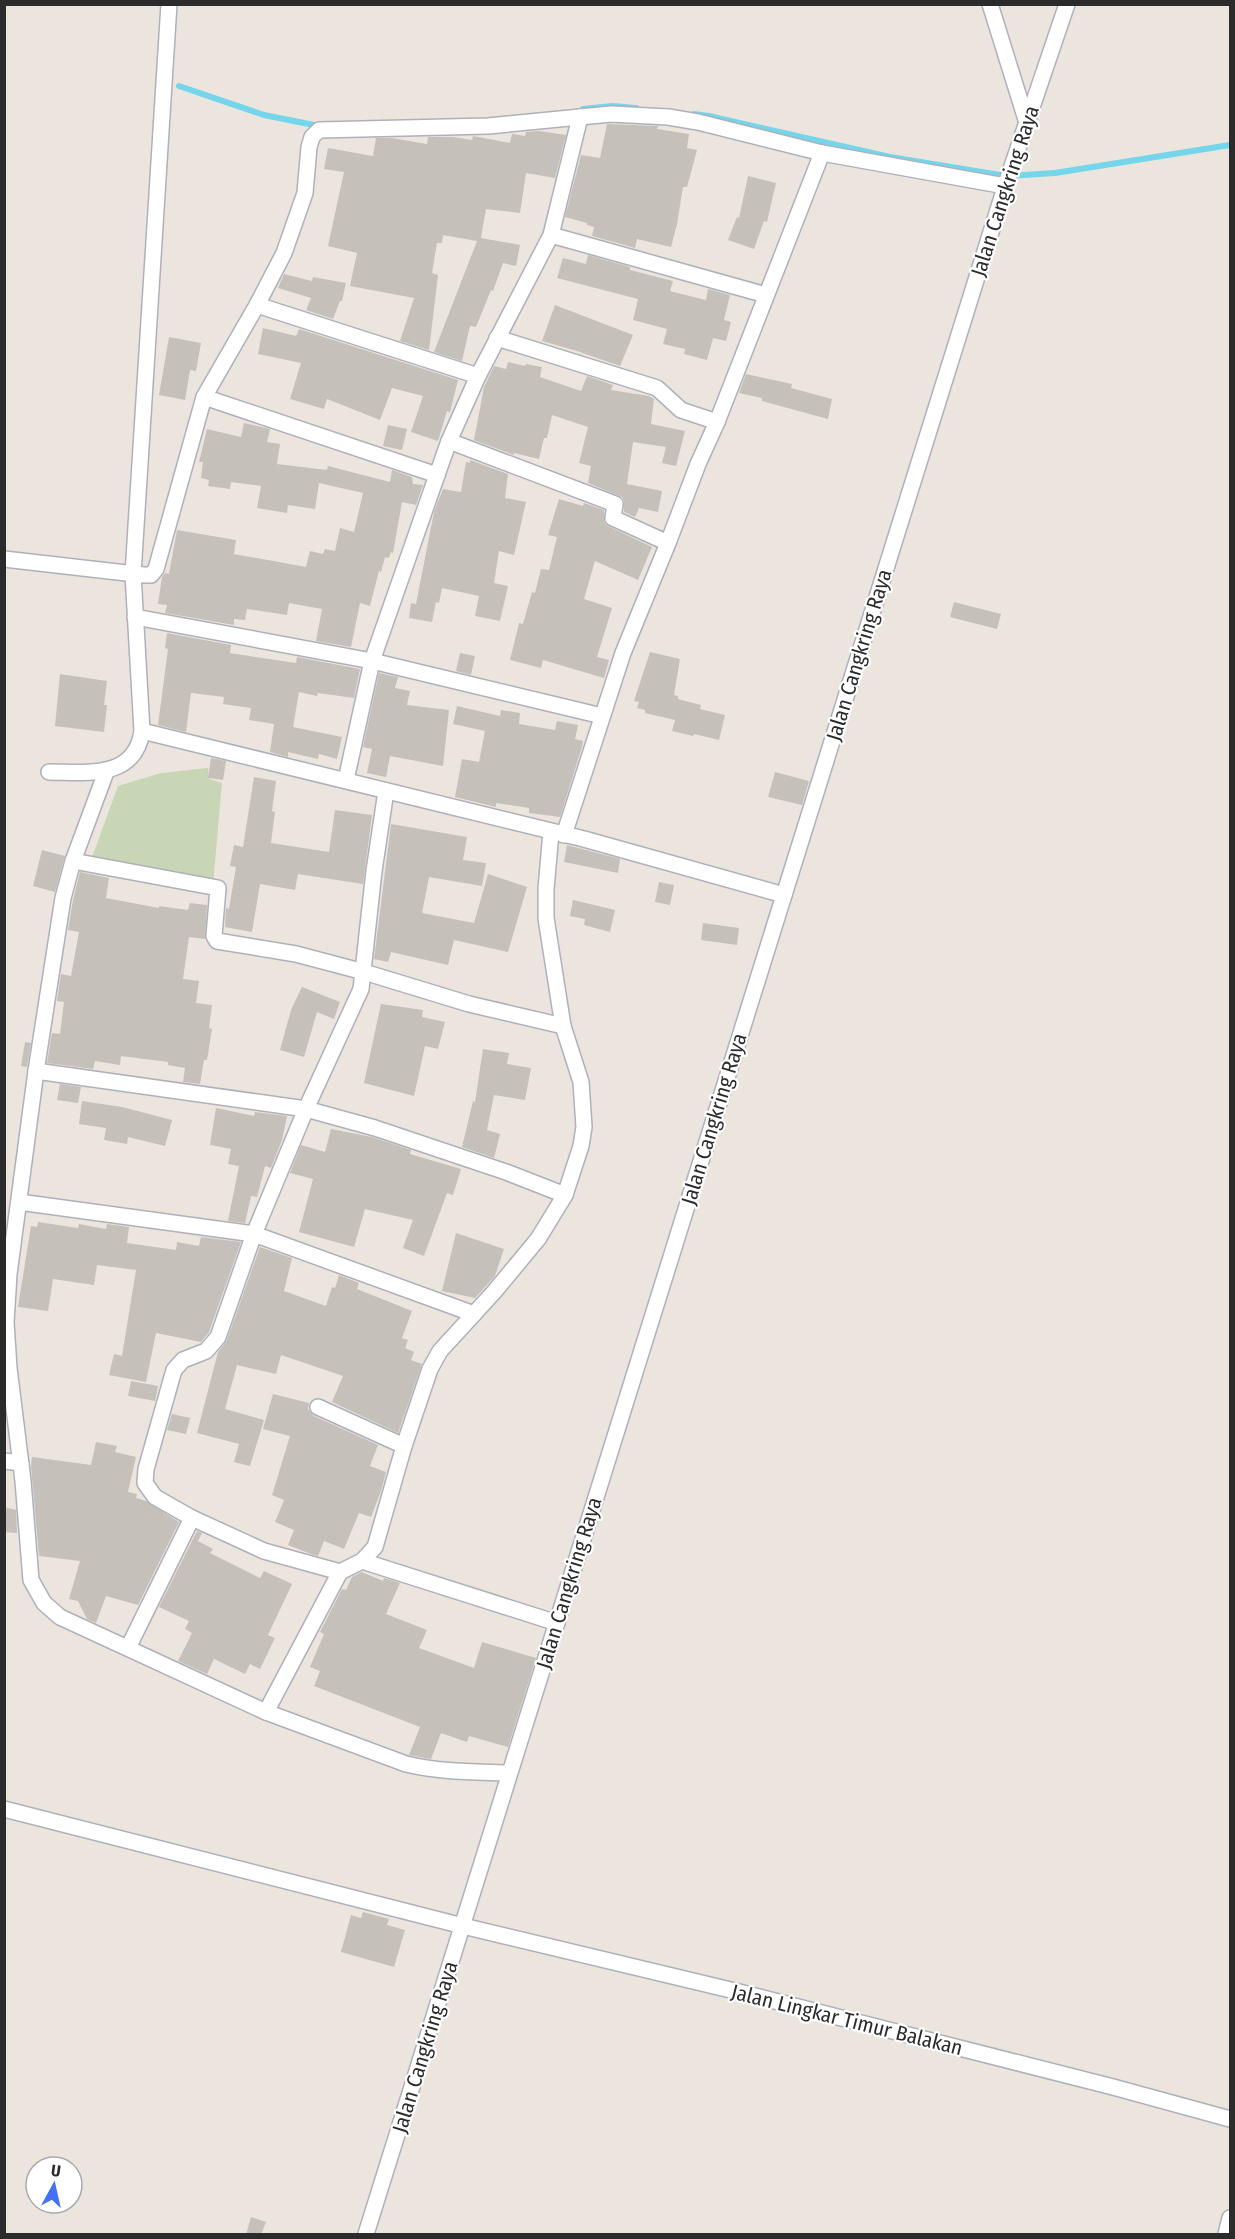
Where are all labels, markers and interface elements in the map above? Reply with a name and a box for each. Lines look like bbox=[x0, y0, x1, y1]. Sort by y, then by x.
street label: Jalan Cangkring Raya bbox=[965, 102, 1045, 280]
street label: Jalan Cangkring Raya bbox=[821, 566, 897, 744]
street label: Jalan Cangkring Raya bbox=[676, 1030, 752, 1208]
street label: Jalan Cangkring Raya bbox=[531, 1494, 607, 1672]
street label: Jalan Cangkring Raya bbox=[387, 1958, 463, 2136]
street label: Jalan Lingkar Timur Balakan bbox=[729, 1979, 965, 2061]
north arrow bbox=[24, 2155, 84, 2215]
text: U bbox=[50, 2161, 62, 2181]

